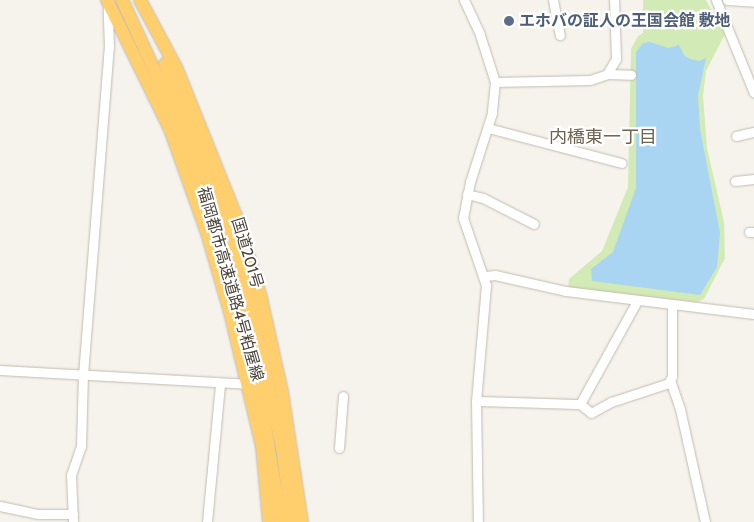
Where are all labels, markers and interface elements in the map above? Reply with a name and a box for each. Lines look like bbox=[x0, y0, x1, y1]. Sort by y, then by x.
place label: エホバの証人の王国会館 敷地 bbox=[519, 11, 731, 31]
marker: エホバの証人の王国会館 敷地 bbox=[503, 15, 515, 27]
district label: 内橋東一丁目 bbox=[549, 126, 657, 148]
street label: 福岡都市高速道路4号粕屋線 bbox=[193, 185, 267, 383]
street label: 国道201号 bbox=[227, 215, 267, 291]

